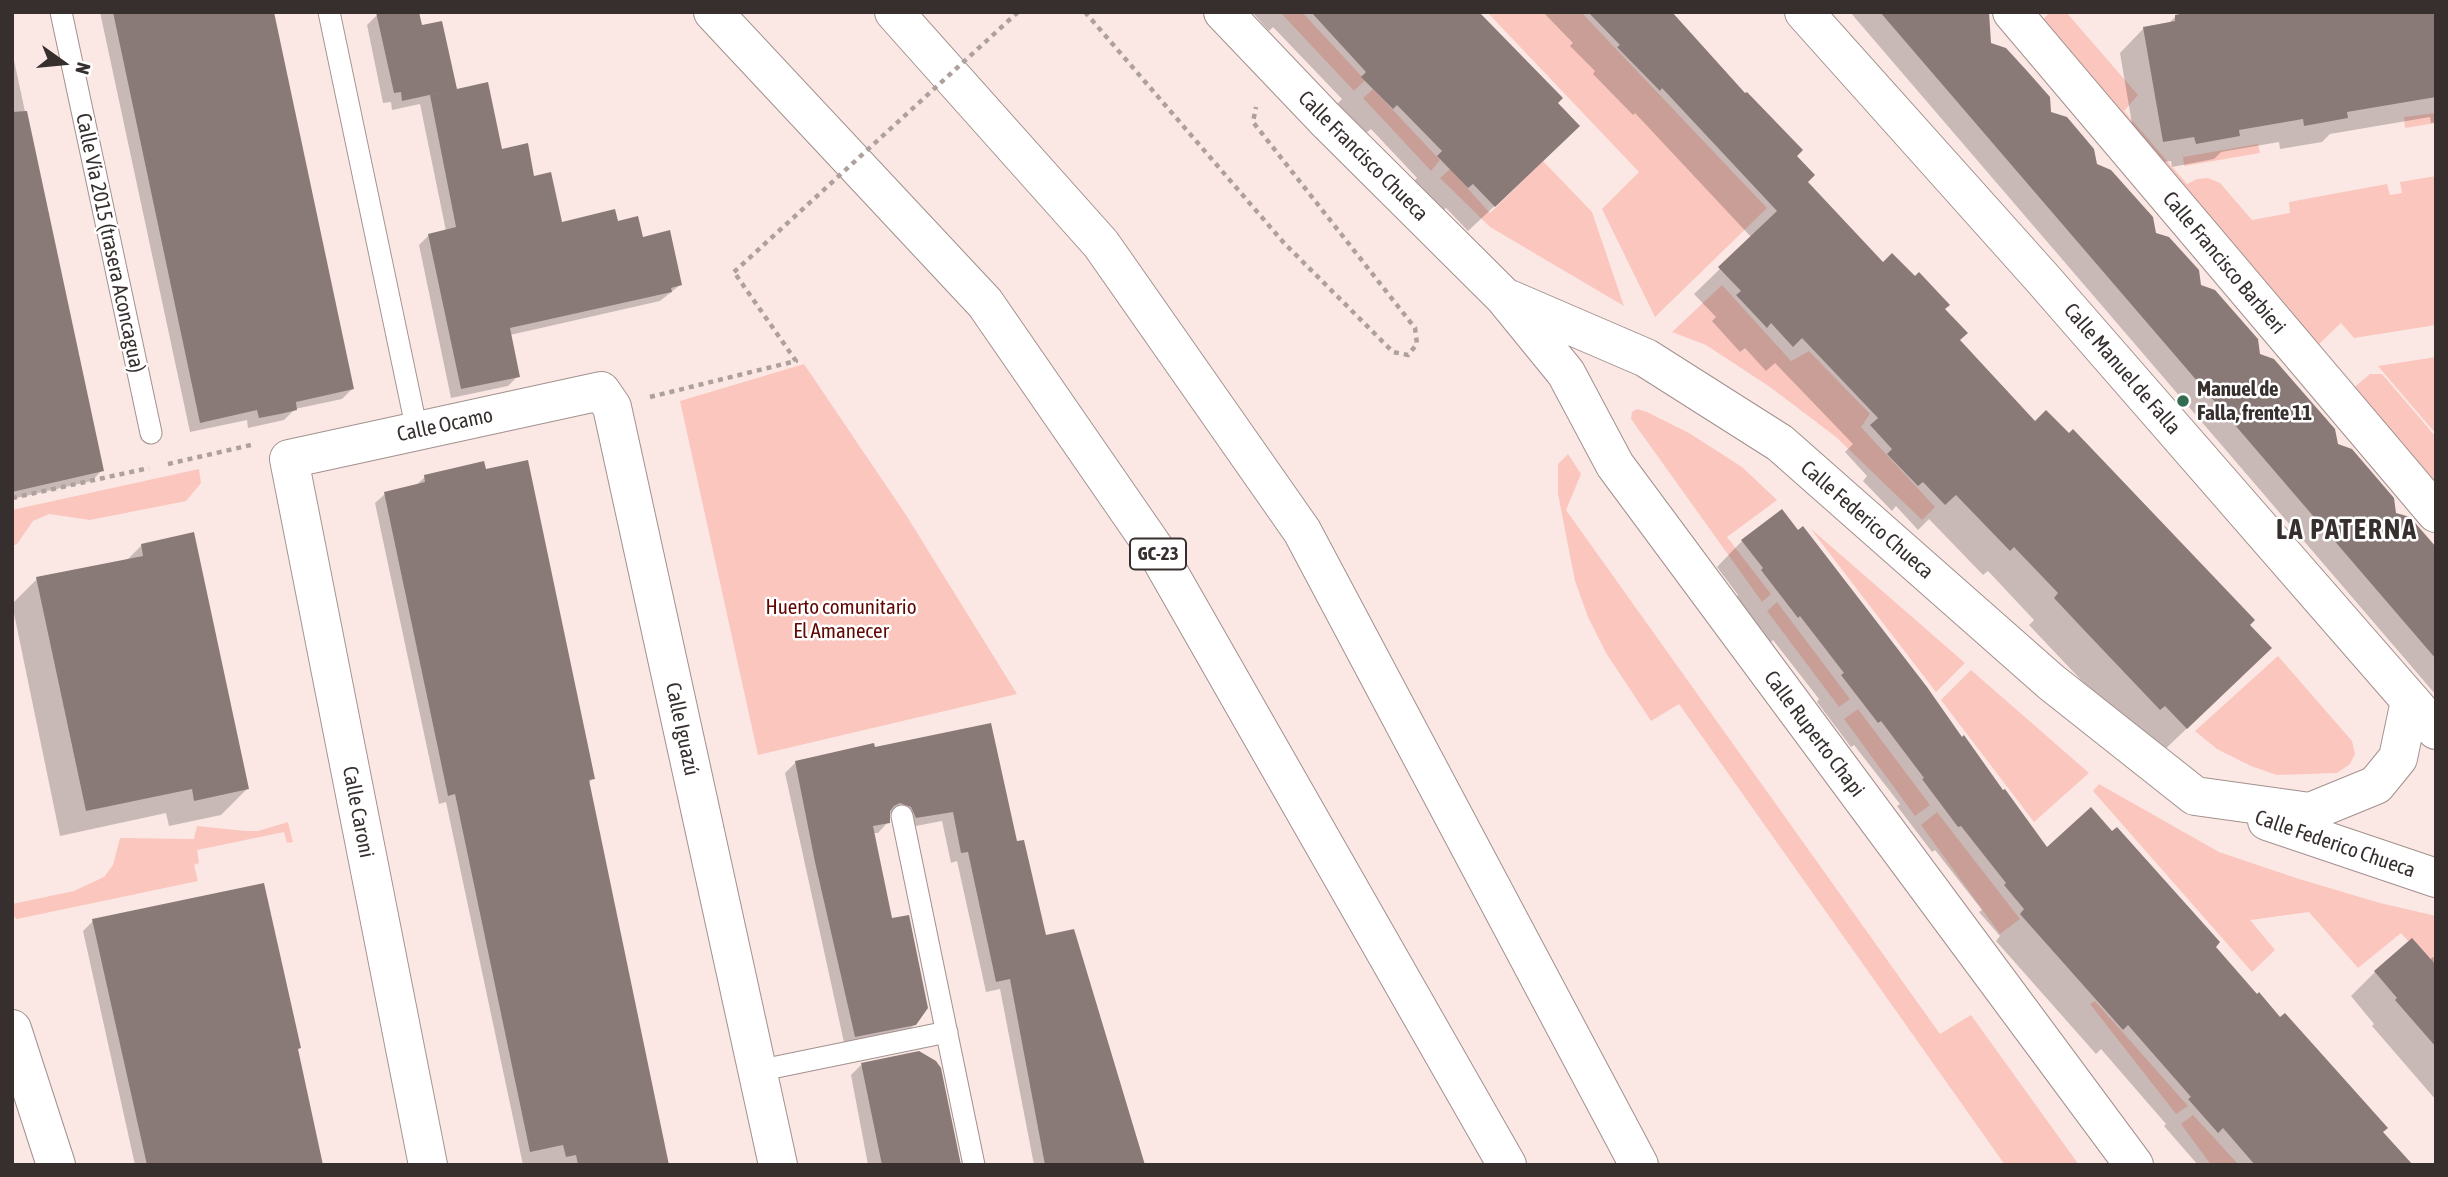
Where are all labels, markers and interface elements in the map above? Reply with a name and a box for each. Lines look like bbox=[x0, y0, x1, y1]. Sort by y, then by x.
north arrow bbox=[28, 28, 98, 98]
text: N bbox=[71, 60, 95, 77]
street label: Calle Francisco Chueca bbox=[1293, 86, 1433, 226]
street label: Calle Vía 2015 (trasera Aconcagua) bbox=[70, 111, 150, 375]
street label: Calle Francisco Barbieri bbox=[2157, 187, 2291, 339]
street label: Calle Manuel de Falla bbox=[2058, 298, 2186, 440]
place label: Manuel de Falla, frente 11 bbox=[2197, 376, 2312, 426]
marker: Manuel de Falla, frente 11 bbox=[2175, 393, 2191, 409]
street label: Calle Ocamo bbox=[395, 403, 495, 447]
street label: Calle Federico Chueca bbox=[1795, 455, 1939, 585]
district label: LA PATERNA bbox=[2277, 513, 2417, 547]
road number: GC-23 bbox=[1130, 538, 1186, 569]
park label: Huerto comunitario El Amanecer bbox=[765, 594, 917, 644]
street label: Calle Ruperto Chapi bbox=[1758, 666, 1870, 802]
street label: Calle Iguazú bbox=[660, 680, 704, 778]
street label: Calle Caroni bbox=[337, 764, 379, 860]
street label: Calle Federico Chueca bbox=[2252, 805, 2418, 883]

